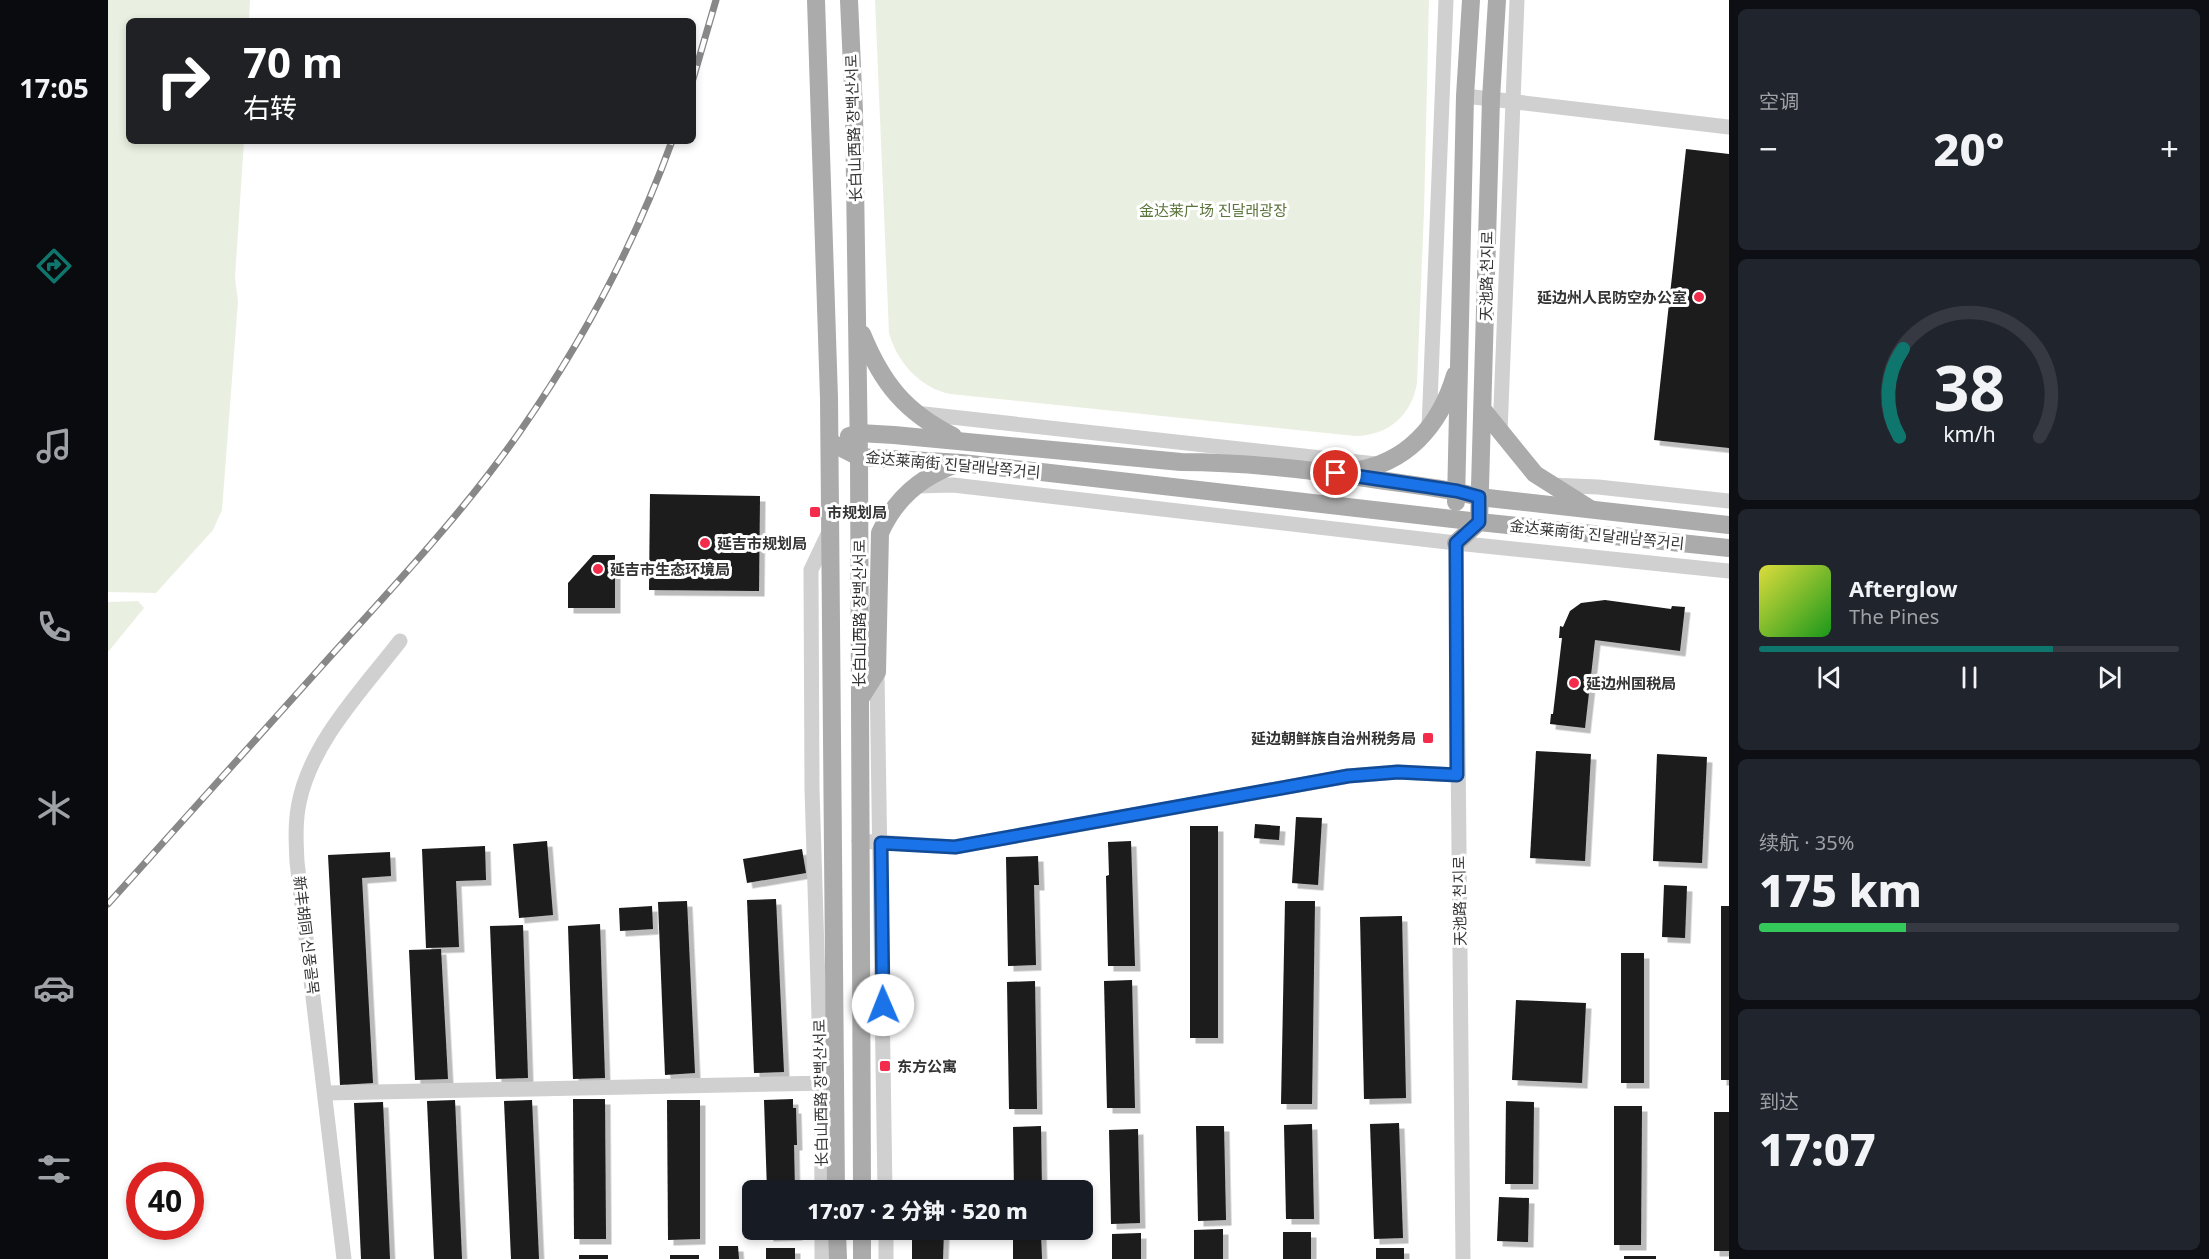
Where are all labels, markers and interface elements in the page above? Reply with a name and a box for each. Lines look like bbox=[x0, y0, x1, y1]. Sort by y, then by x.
text: 70 m bbox=[243, 33, 343, 90]
icon: right bbox=[144, 42, 222, 120]
street label: 长白山西路 장백산서로 bbox=[840, 54, 866, 202]
text: 17:05 bbox=[19, 69, 89, 106]
text: 空调 bbox=[1759, 88, 1799, 115]
text: 右转 bbox=[243, 89, 297, 126]
text: 20° bbox=[1933, 118, 2005, 179]
text: − bbox=[1759, 126, 1778, 171]
text: + bbox=[2160, 126, 2179, 171]
park label: 金达莱广场 진달래광장 bbox=[1139, 200, 1287, 220]
street label: 天池路 천지로 bbox=[1475, 231, 1497, 321]
icon: directions bbox=[33, 245, 75, 287]
place label: 延边州人民防空办公室 bbox=[1537, 287, 1687, 307]
marker: 延边州人民防空办公室 bbox=[1692, 290, 1706, 304]
text: 38 bbox=[1933, 344, 2005, 429]
text: km/h bbox=[1943, 419, 1995, 448]
icon: music bbox=[33, 425, 75, 467]
street label: 金达莱南街 진달래남쪽거리 bbox=[865, 446, 1041, 482]
pin bbox=[1310, 447, 1361, 498]
icon: arrive bbox=[1319, 456, 1352, 489]
place label: 市规划局 bbox=[827, 502, 887, 522]
marker: 市规划局 bbox=[808, 505, 822, 519]
street label: 金达莱南街 진달래남쪽거리 bbox=[1509, 515, 1685, 553]
place label: 延吉市规划局 bbox=[717, 533, 807, 553]
marker: 延吉市规划局 bbox=[698, 536, 712, 550]
street label: 长白山西路 장백산서로 bbox=[849, 539, 869, 687]
place label: 延吉市生态环境局 bbox=[610, 559, 730, 579]
marker: 延吉市生态环境局 bbox=[591, 562, 605, 576]
text: Afterglow bbox=[1849, 573, 1958, 603]
text: The Pines bbox=[1849, 603, 1939, 630]
icon: phone bbox=[33, 606, 75, 648]
icon: previous bbox=[1813, 661, 1846, 694]
icon: pause bbox=[1953, 661, 1986, 694]
icon: next bbox=[2093, 661, 2126, 694]
place label: 延边州国税局 bbox=[1586, 673, 1676, 693]
marker: 延边州国税局 bbox=[1567, 676, 1581, 690]
place label: 延边朝鲜族自治州税务局 bbox=[1251, 728, 1416, 748]
marker: 延边朝鲜族自治州税务局 bbox=[1421, 731, 1435, 745]
icon: climate bbox=[33, 787, 75, 829]
text: 续航 · 35% bbox=[1759, 829, 1854, 856]
street label: 天池路 천지로 bbox=[1448, 856, 1470, 946]
text: 175 km bbox=[1759, 859, 1922, 920]
street label: 新丰胡同 신풍골목 bbox=[290, 875, 324, 995]
icon: car bbox=[33, 967, 75, 1009]
position arrow bbox=[851, 973, 915, 1037]
street label: 长白山西路 장백산서로 bbox=[809, 1019, 831, 1167]
place label: 东方公寓 bbox=[897, 1056, 957, 1076]
marker: 东方公寓 bbox=[878, 1059, 892, 1073]
text: 到达 bbox=[1759, 1088, 1799, 1115]
text: 17:07 bbox=[1759, 1118, 1876, 1179]
icon: filters bbox=[33, 1148, 75, 1190]
speed limit sign: 40 bbox=[126, 1162, 204, 1240]
text: 17:07 · 2 分钟 · 520 m bbox=[807, 1195, 1028, 1225]

